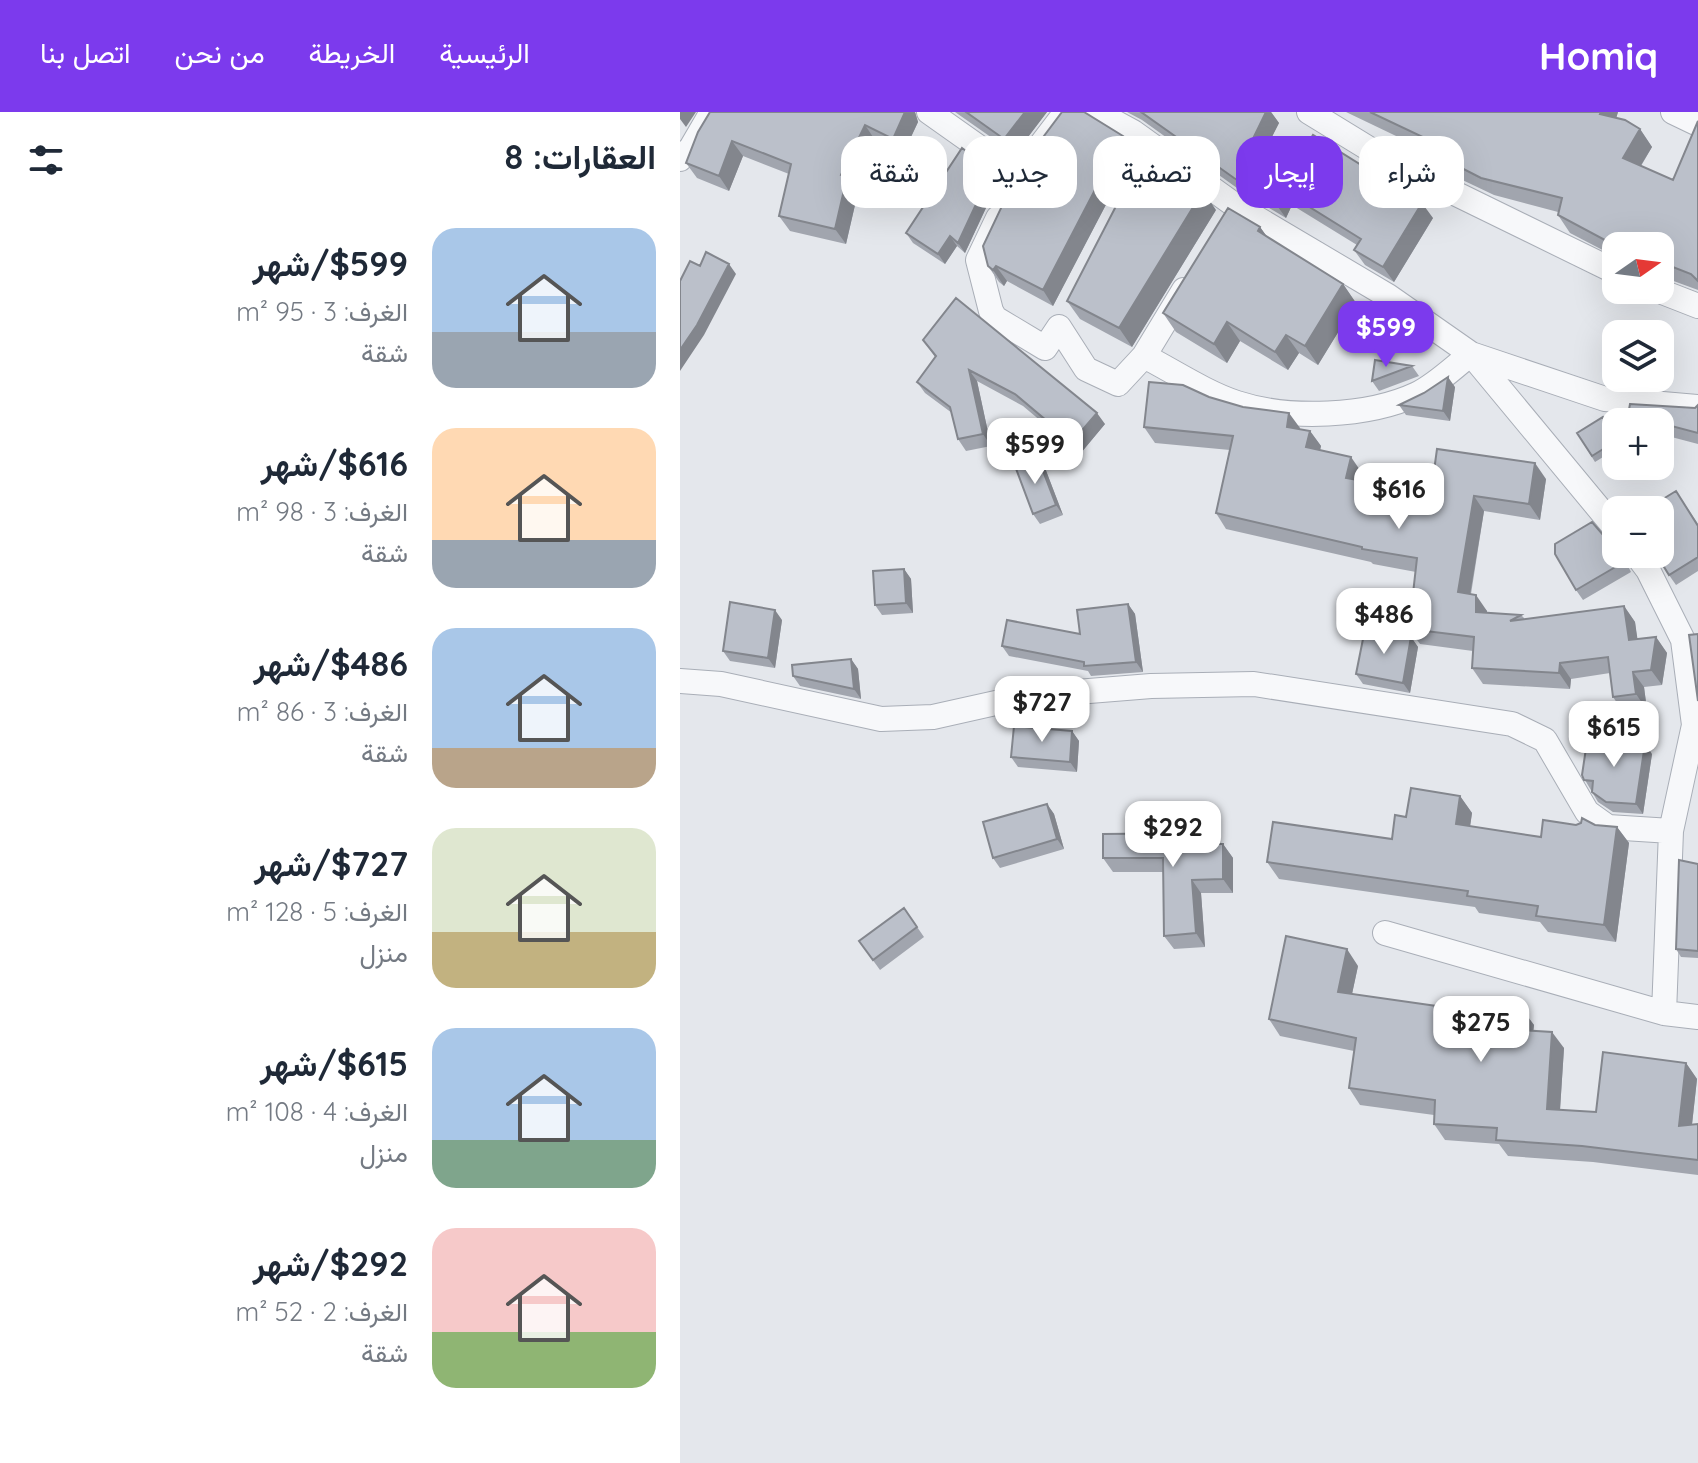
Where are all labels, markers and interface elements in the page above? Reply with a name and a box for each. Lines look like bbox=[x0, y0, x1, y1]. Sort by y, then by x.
text: Homiq bbox=[1539, 32, 1658, 80]
text: اتصل بنا bbox=[40, 35, 131, 70]
text: من نحن bbox=[175, 35, 265, 70]
text: الخريطة bbox=[309, 35, 395, 70]
text: الرئيسية bbox=[439, 35, 530, 70]
text: العقارات: 8 bbox=[505, 135, 656, 178]
chip: شقة bbox=[841, 136, 947, 208]
chip: جديد bbox=[963, 136, 1077, 208]
chip: تصفية bbox=[1093, 136, 1220, 208]
chip: إيجار bbox=[1236, 136, 1343, 208]
chip: شراء bbox=[1359, 136, 1464, 208]
icon: filters bbox=[24, 138, 68, 182]
north arrow bbox=[1602, 232, 1674, 304]
map controls bbox=[1602, 232, 1674, 568]
text: $599/شهر bbox=[253, 242, 408, 285]
icon: home bbox=[496, 260, 592, 356]
text: الغرف: 3 · 95 m² bbox=[236, 295, 408, 328]
pin: $599 bbox=[1339, 301, 1433, 369]
text: $599 bbox=[1356, 310, 1416, 343]
button: layers bbox=[1602, 320, 1674, 392]
text: شقة bbox=[361, 336, 408, 369]
button: + bbox=[1602, 408, 1674, 480]
pin: $599 bbox=[988, 418, 1082, 486]
text: $599 bbox=[1005, 427, 1065, 460]
text: $616/شهر bbox=[261, 442, 408, 485]
icon: home bbox=[496, 460, 592, 556]
pin: $616 bbox=[1352, 463, 1446, 531]
text: $616 bbox=[1372, 472, 1426, 505]
text: الغرف: 3 · 98 m² bbox=[236, 495, 408, 528]
button: − bbox=[1602, 496, 1674, 568]
text: شقة bbox=[361, 536, 408, 569]
pin: $486 bbox=[1337, 588, 1431, 656]
text: $486 bbox=[1354, 597, 1414, 630]
text: $486/شهر bbox=[253, 642, 408, 685]
icon: home bbox=[496, 660, 592, 756]
pin: $727 bbox=[995, 676, 1089, 744]
text: $727 bbox=[1013, 685, 1071, 718]
text: الغرف: 3 · 86 m² bbox=[237, 695, 408, 728]
pin: $615 bbox=[1567, 701, 1661, 769]
text: $615 bbox=[1587, 710, 1641, 743]
text: شقة bbox=[361, 736, 408, 769]
pin: $292 bbox=[1126, 801, 1220, 869]
text: $292 bbox=[1143, 810, 1203, 843]
text: $727/شهر bbox=[254, 842, 408, 885]
icon: home bbox=[496, 860, 592, 956]
text: الغرف: 5 · 128 m² bbox=[226, 895, 408, 928]
text: منزل bbox=[359, 936, 408, 969]
pin: $275 bbox=[1434, 996, 1528, 1064]
text: $275 bbox=[1451, 1005, 1511, 1038]
text: $615/شهر bbox=[260, 1042, 408, 1085]
icon: home bbox=[496, 1060, 592, 1156]
text: الغرف: 4 · 108 m² bbox=[226, 1095, 408, 1128]
text: منزل bbox=[359, 1136, 408, 1169]
text: $292/شهر bbox=[253, 1242, 408, 1285]
icon: home bbox=[496, 1260, 592, 1356]
text: الغرف: 2 · 52 m² bbox=[235, 1295, 408, 1328]
text: شقة bbox=[361, 1336, 408, 1369]

